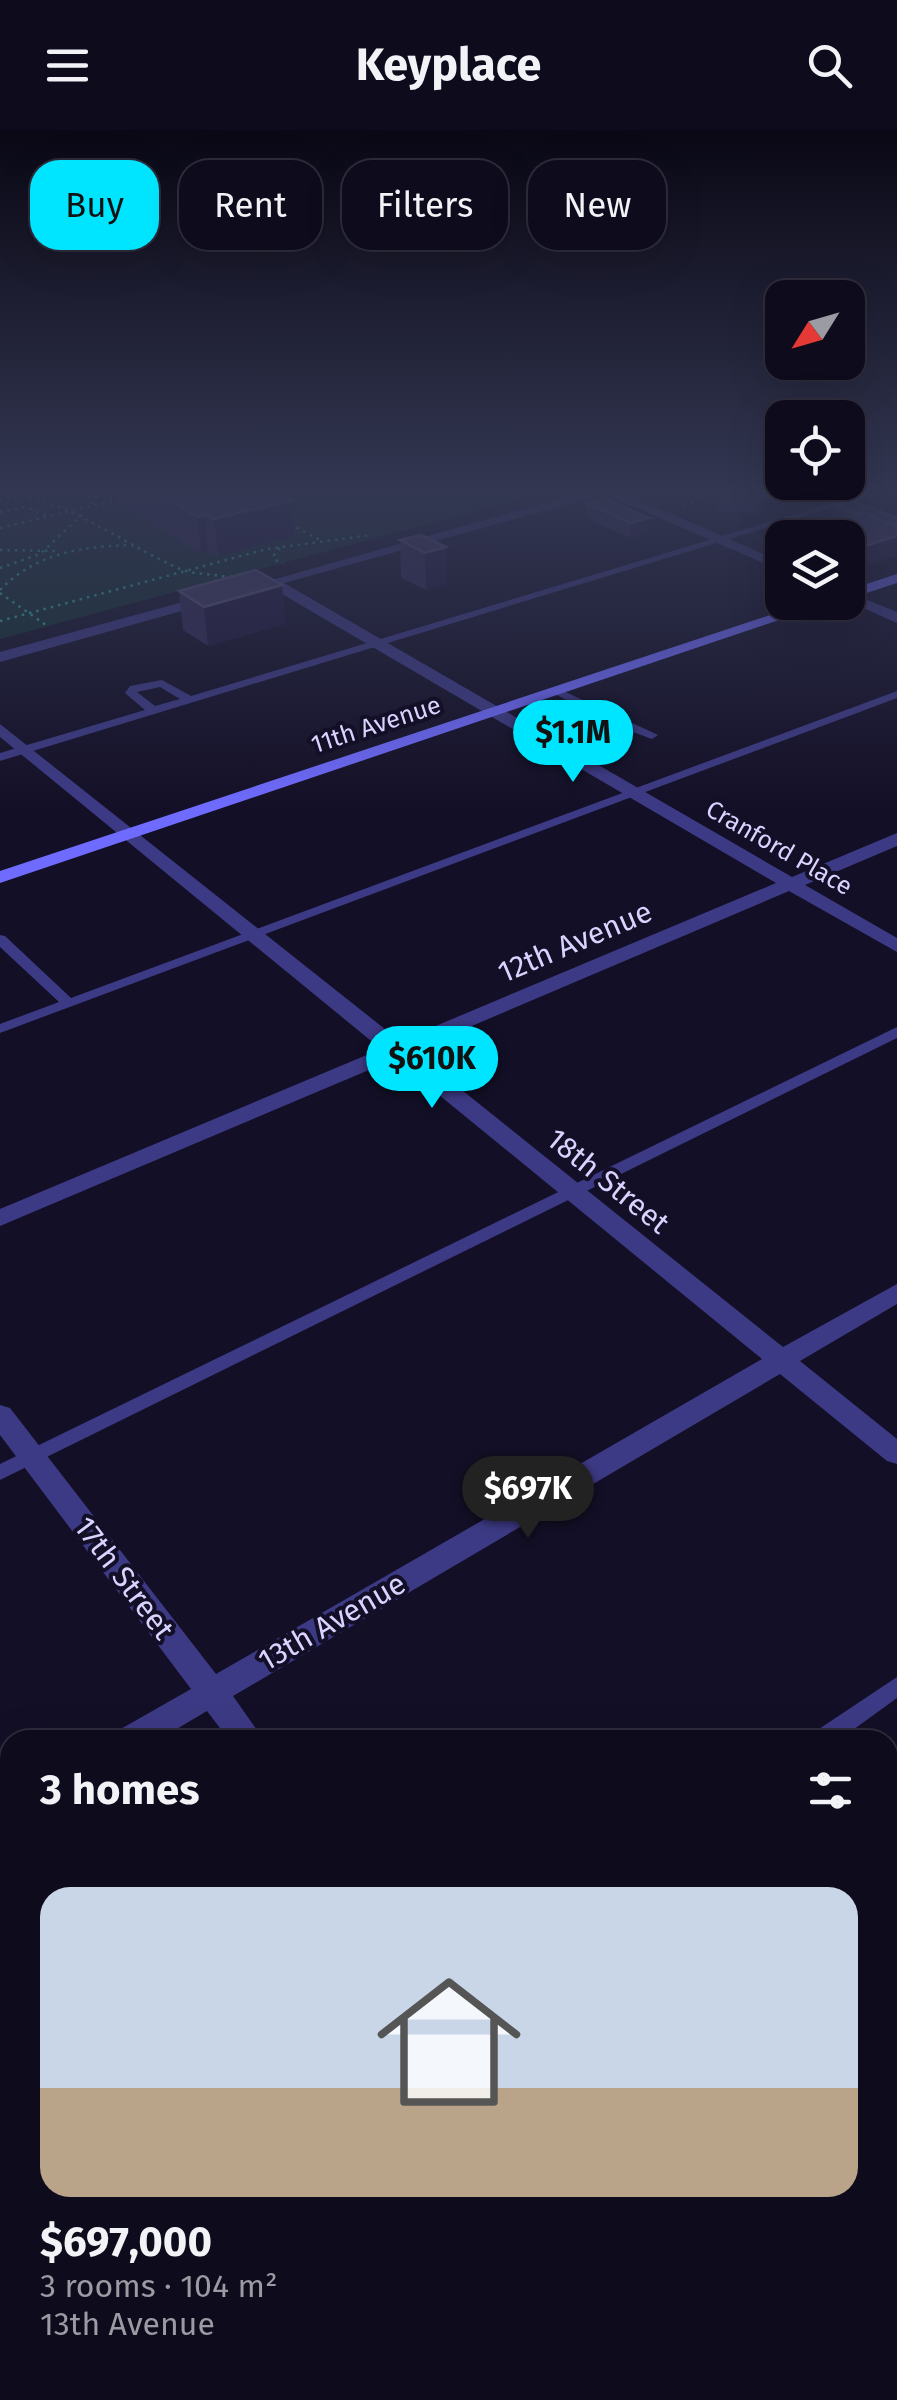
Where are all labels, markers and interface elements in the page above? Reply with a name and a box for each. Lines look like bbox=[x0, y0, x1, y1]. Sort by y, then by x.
icon: menu bbox=[40, 38, 95, 93]
text: Keyplace bbox=[356, 38, 541, 92]
icon: search bbox=[802, 38, 857, 93]
chip: Buy bbox=[30, 160, 159, 250]
chip: Rent bbox=[179, 160, 322, 250]
chip: Filters bbox=[342, 160, 508, 250]
chip: New bbox=[528, 160, 666, 250]
north arrow bbox=[765, 280, 865, 380]
map controls bbox=[765, 280, 865, 620]
button: locate bbox=[765, 400, 865, 500]
button: layers bbox=[765, 520, 865, 620]
street label: 11th Avenue bbox=[307, 690, 445, 760]
pin: $1.1M bbox=[503, 700, 643, 785]
text: $1.1M bbox=[535, 713, 611, 751]
street label: Cranford Place bbox=[700, 794, 858, 902]
street label: 12th Avenue bbox=[493, 893, 657, 991]
pin: $610K bbox=[362, 1026, 502, 1111]
text: $610K bbox=[388, 1039, 476, 1077]
street label: 18th Street bbox=[539, 1121, 677, 1241]
pin: $697K bbox=[458, 1456, 598, 1541]
text: $697K bbox=[484, 1469, 572, 1507]
street label: 17th Street bbox=[66, 1510, 182, 1646]
street label: 13th Avenue bbox=[252, 1565, 412, 1679]
icon: filters bbox=[803, 1763, 858, 1818]
text: 3 homes bbox=[40, 1765, 200, 1815]
icon: home bbox=[359, 1952, 539, 2132]
text: $697,000 bbox=[40, 2217, 212, 2267]
text: 3 rooms · 104 m² bbox=[40, 2267, 278, 2305]
text: 13th Avenue bbox=[40, 2305, 215, 2343]

